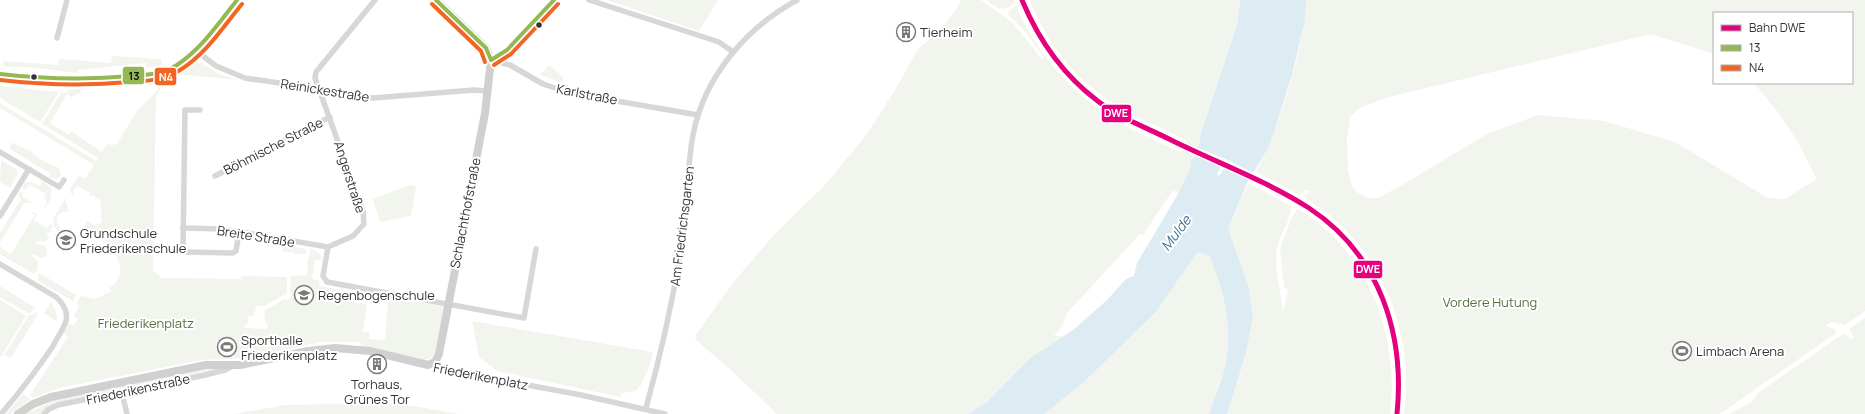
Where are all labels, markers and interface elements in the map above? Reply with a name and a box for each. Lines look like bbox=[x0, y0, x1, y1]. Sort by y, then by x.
legend bbox=[1713, 12, 1853, 84]
text: Bahn DWE bbox=[1749, 19, 1806, 36]
unlabelled marker bbox=[534, 20, 544, 30]
building icon: Tierheim bbox=[895, 21, 917, 43]
place label: Tierheim bbox=[920, 23, 972, 41]
text: 13 bbox=[1749, 39, 1760, 56]
text: N4 bbox=[1749, 59, 1764, 76]
line badge: 13 bbox=[122, 66, 145, 85]
line badge: N4 bbox=[154, 67, 177, 86]
text: 13 bbox=[128, 68, 140, 83]
text: N4 bbox=[159, 69, 174, 84]
unlabelled marker bbox=[29, 72, 39, 82]
street label: Reinickestraße bbox=[279, 74, 371, 106]
street label: Karlstraße bbox=[555, 79, 619, 109]
line badge: DWE bbox=[1101, 104, 1132, 123]
text: DWE bbox=[1104, 105, 1128, 120]
street label: Böhmische Straße bbox=[220, 113, 326, 179]
street label: Angerstraße bbox=[330, 139, 370, 216]
street label: Schlachthofstraße bbox=[445, 156, 485, 270]
street label: Am Friedrichsgarten bbox=[666, 165, 698, 287]
water label: Mulde bbox=[1156, 210, 1196, 254]
street label: Breite Straße bbox=[216, 221, 297, 251]
place label: Grundschule Friederikenschule bbox=[80, 224, 187, 257]
school or university icon: Grundschule Friederikenschule bbox=[55, 229, 77, 251]
line badge: DWE bbox=[1353, 260, 1383, 279]
text: DWE bbox=[1356, 261, 1380, 276]
school or university icon: Regenbogenschule bbox=[293, 284, 315, 306]
place label: Regenbogenschule bbox=[318, 286, 435, 304]
park label: Vordere Hutung bbox=[1443, 293, 1537, 311]
park label: Friederikenplatz bbox=[98, 314, 194, 332]
place label: Sporthalle Friederikenplatz bbox=[241, 331, 337, 364]
sports icon: Sporthalle Friederikenplatz bbox=[216, 336, 238, 358]
sports icon: Limbach Arena bbox=[1671, 340, 1693, 362]
place label: Limbach Arena bbox=[1696, 342, 1784, 360]
building icon: Torhaus, Grünes Tor bbox=[366, 353, 388, 375]
street label: Friederikenplatz bbox=[432, 358, 530, 394]
street label: Friederikenstraße bbox=[85, 369, 192, 409]
place label: Torhaus, Grünes Tor bbox=[344, 375, 410, 408]

